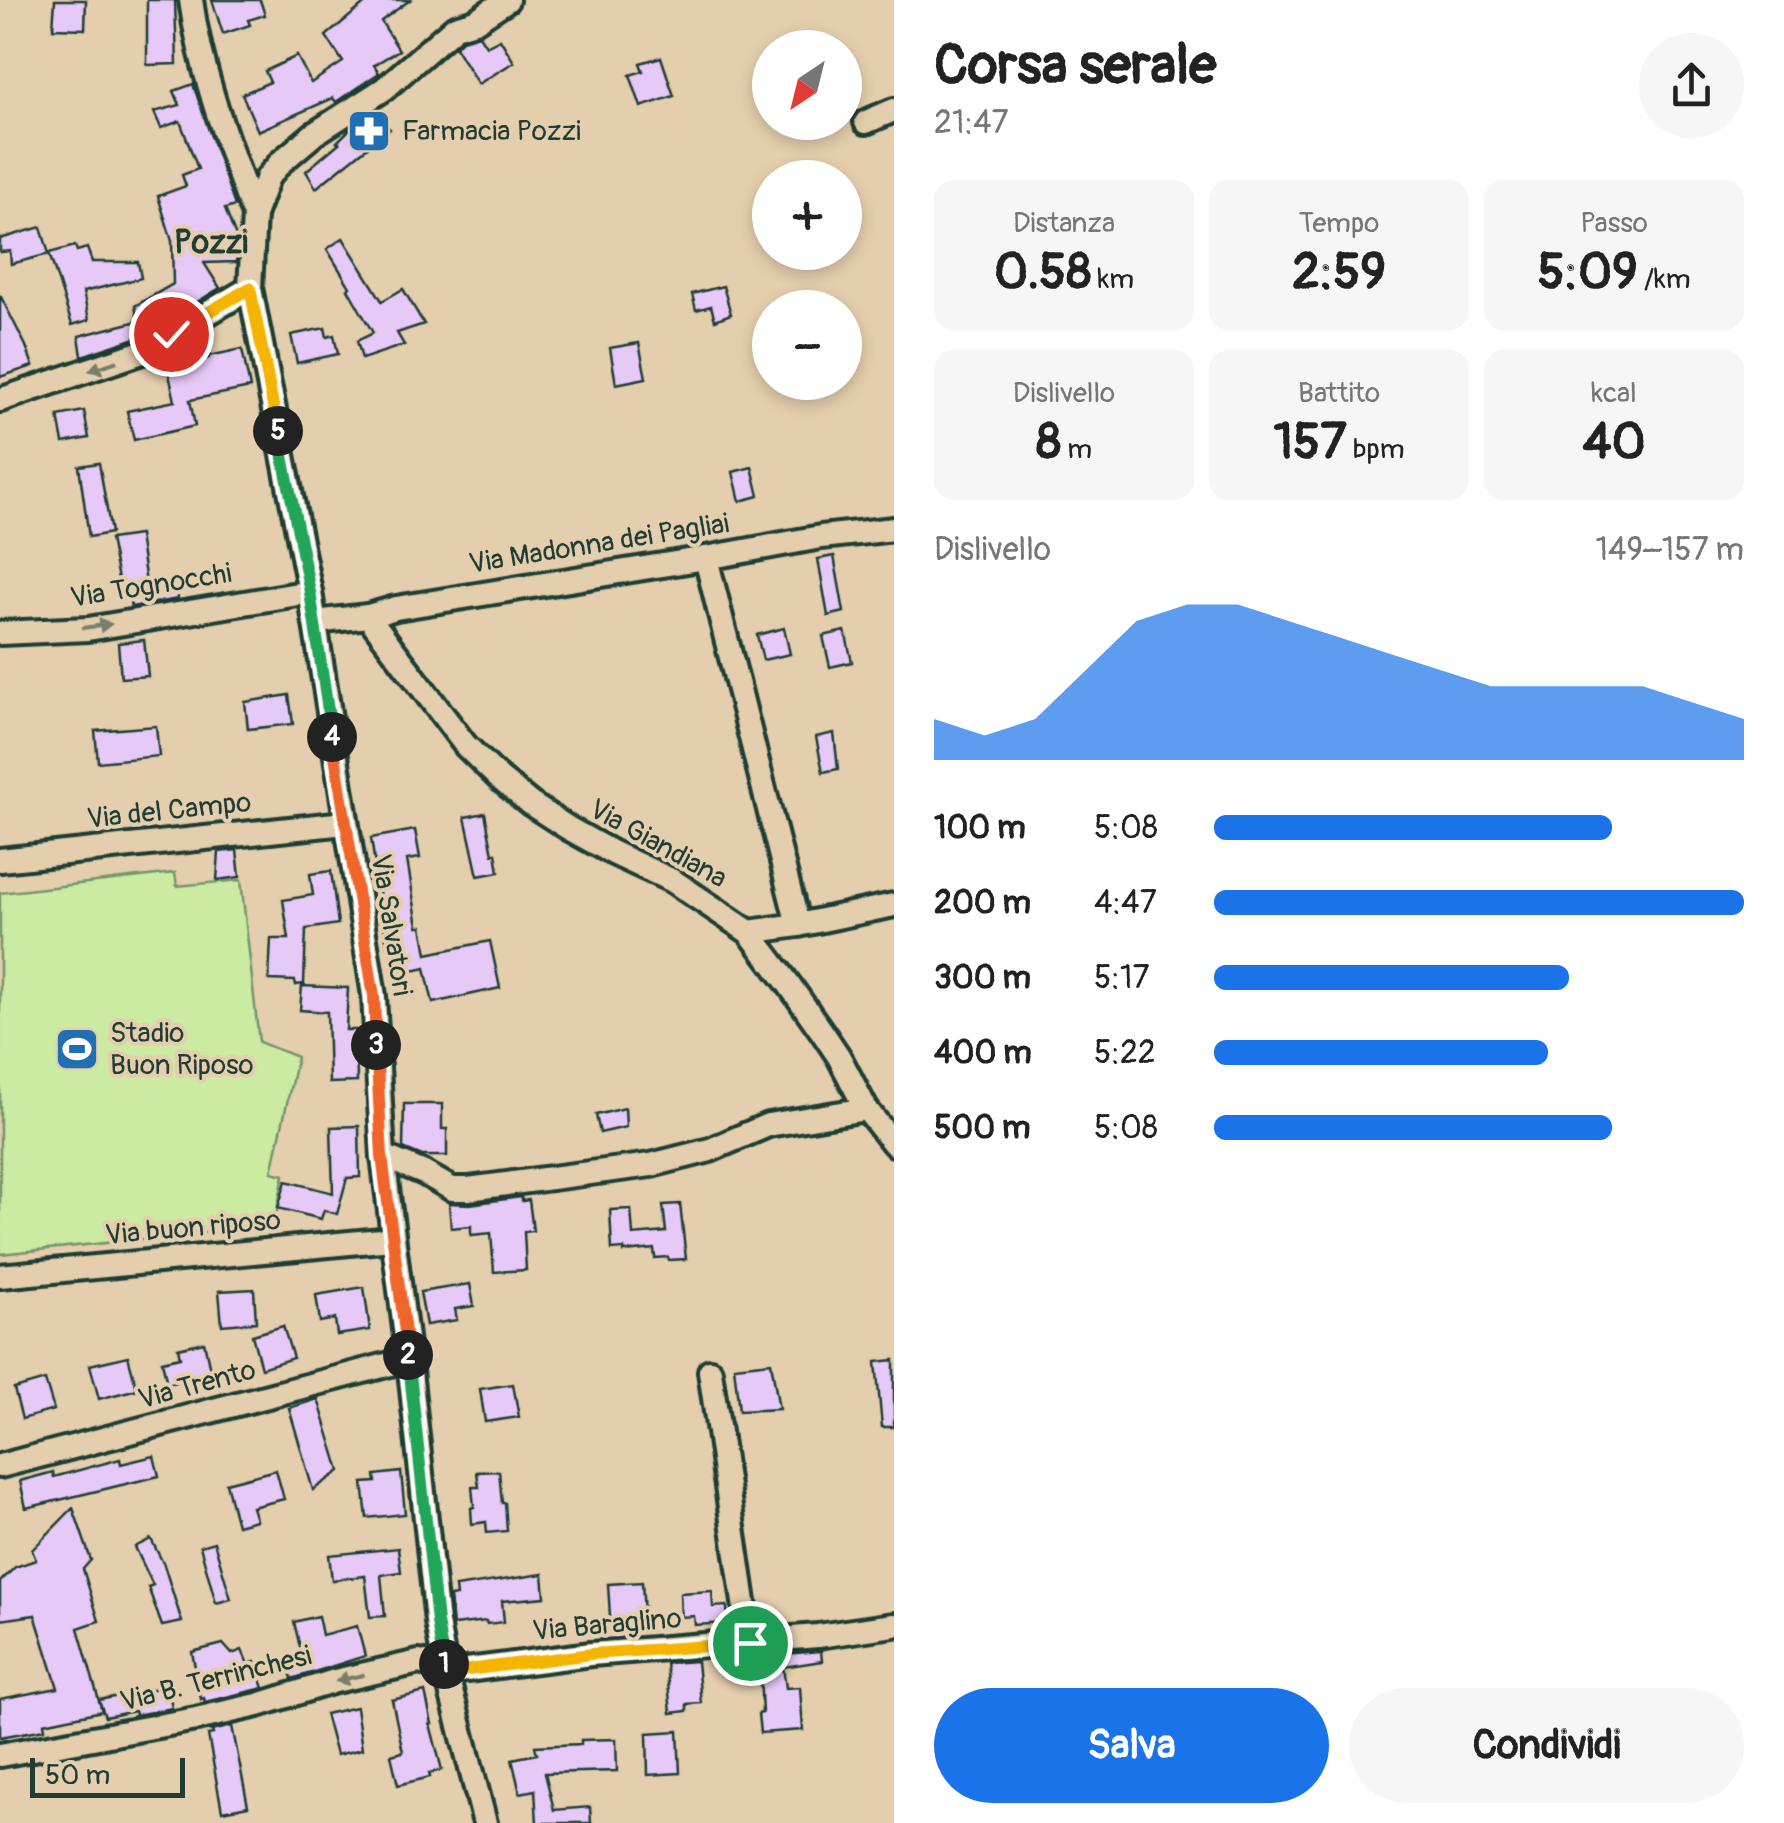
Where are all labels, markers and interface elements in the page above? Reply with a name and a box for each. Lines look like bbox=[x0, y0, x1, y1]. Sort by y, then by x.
north arrow bbox=[752, 30, 862, 140]
map controls bbox=[752, 30, 862, 400]
text: Corsa serale bbox=[934, 31, 1216, 100]
button: share bbox=[1639, 33, 1744, 138]
text: 21:47 bbox=[934, 103, 1008, 143]
pharmacy icon: Farmacia Pozzi bbox=[346, 108, 392, 154]
place label: Farmacia Pozzi bbox=[402, 114, 581, 149]
button: + bbox=[752, 160, 862, 270]
text: Distanza bbox=[1013, 206, 1115, 241]
text: Tempo bbox=[1299, 206, 1379, 241]
text: Passo bbox=[1580, 206, 1648, 241]
district label: Pozzi bbox=[174, 223, 248, 263]
text: 0.58 bbox=[994, 241, 1091, 304]
text: 2:59 bbox=[1292, 241, 1386, 304]
text: 5:09 bbox=[1537, 241, 1638, 304]
text: km bbox=[1091, 262, 1134, 297]
text: /km bbox=[1638, 262, 1691, 297]
button: − bbox=[752, 290, 862, 400]
pin bbox=[129, 292, 214, 377]
icon: check bbox=[144, 307, 199, 362]
one-way arrow bbox=[87, 359, 117, 374]
text: Dislivello bbox=[1013, 376, 1115, 411]
text: Battito bbox=[1298, 376, 1380, 411]
text: kcal bbox=[1591, 376, 1637, 411]
pin: 5 bbox=[253, 406, 303, 456]
text: 8 bbox=[1036, 411, 1061, 474]
text: 157 bbox=[1273, 411, 1347, 474]
text: 40 bbox=[1582, 411, 1646, 474]
text: 5 bbox=[270, 413, 286, 448]
text: m bbox=[1061, 432, 1092, 467]
text: bpm bbox=[1347, 432, 1405, 467]
street label: Via Madonna dei Pagliai bbox=[467, 506, 731, 582]
text: Dislivello bbox=[934, 530, 1051, 570]
text: 149–157 m bbox=[1595, 530, 1744, 570]
street label: Via Tognocchi bbox=[68, 556, 234, 616]
one-way arrow bbox=[82, 618, 113, 634]
pin: 4 bbox=[307, 712, 357, 762]
text: 4 bbox=[324, 719, 340, 754]
street label: Via del Campo bbox=[85, 785, 253, 837]
street label: Via Giandiana bbox=[583, 792, 733, 896]
text: 100 m bbox=[934, 808, 1026, 848]
text: 5:08 bbox=[1094, 808, 1158, 848]
street label: Via Salvatori bbox=[363, 852, 419, 998]
text: 200 m bbox=[934, 883, 1031, 923]
text: 4:47 bbox=[1094, 883, 1157, 923]
text: 300 m bbox=[934, 958, 1031, 998]
text: 5:17 bbox=[1094, 958, 1149, 998]
place label: Stadio Buon Riposo bbox=[110, 1016, 254, 1083]
pin: 3 bbox=[351, 1020, 401, 1070]
sports icon: Stadio Buon Riposo bbox=[54, 1026, 100, 1072]
text: 3 bbox=[368, 1027, 384, 1062]
text: 400 m bbox=[934, 1033, 1032, 1073]
text: 5:22 bbox=[1094, 1033, 1156, 1073]
text: 500 m bbox=[934, 1108, 1030, 1148]
text: 5:08 bbox=[1094, 1108, 1158, 1148]
street label: Via buon riposo bbox=[104, 1203, 282, 1253]
pin: 2 bbox=[383, 1330, 433, 1380]
text: 2 bbox=[400, 1337, 416, 1372]
street label: Via Trento bbox=[134, 1353, 260, 1417]
street label: Via Baraglino bbox=[531, 1601, 683, 1649]
pin bbox=[708, 1601, 793, 1686]
icon: arrive bbox=[723, 1616, 778, 1671]
street label: Via B. Terrinchesi bbox=[117, 1638, 315, 1720]
pin: 1 bbox=[419, 1639, 469, 1689]
text: 1 bbox=[439, 1646, 449, 1681]
one-way arrow bbox=[334, 1671, 365, 1686]
button: Salva bbox=[934, 1688, 1329, 1803]
button: Condividi bbox=[1349, 1688, 1744, 1803]
scale bar bbox=[30, 1753, 185, 1798]
text: 50 m bbox=[45, 1758, 110, 1793]

